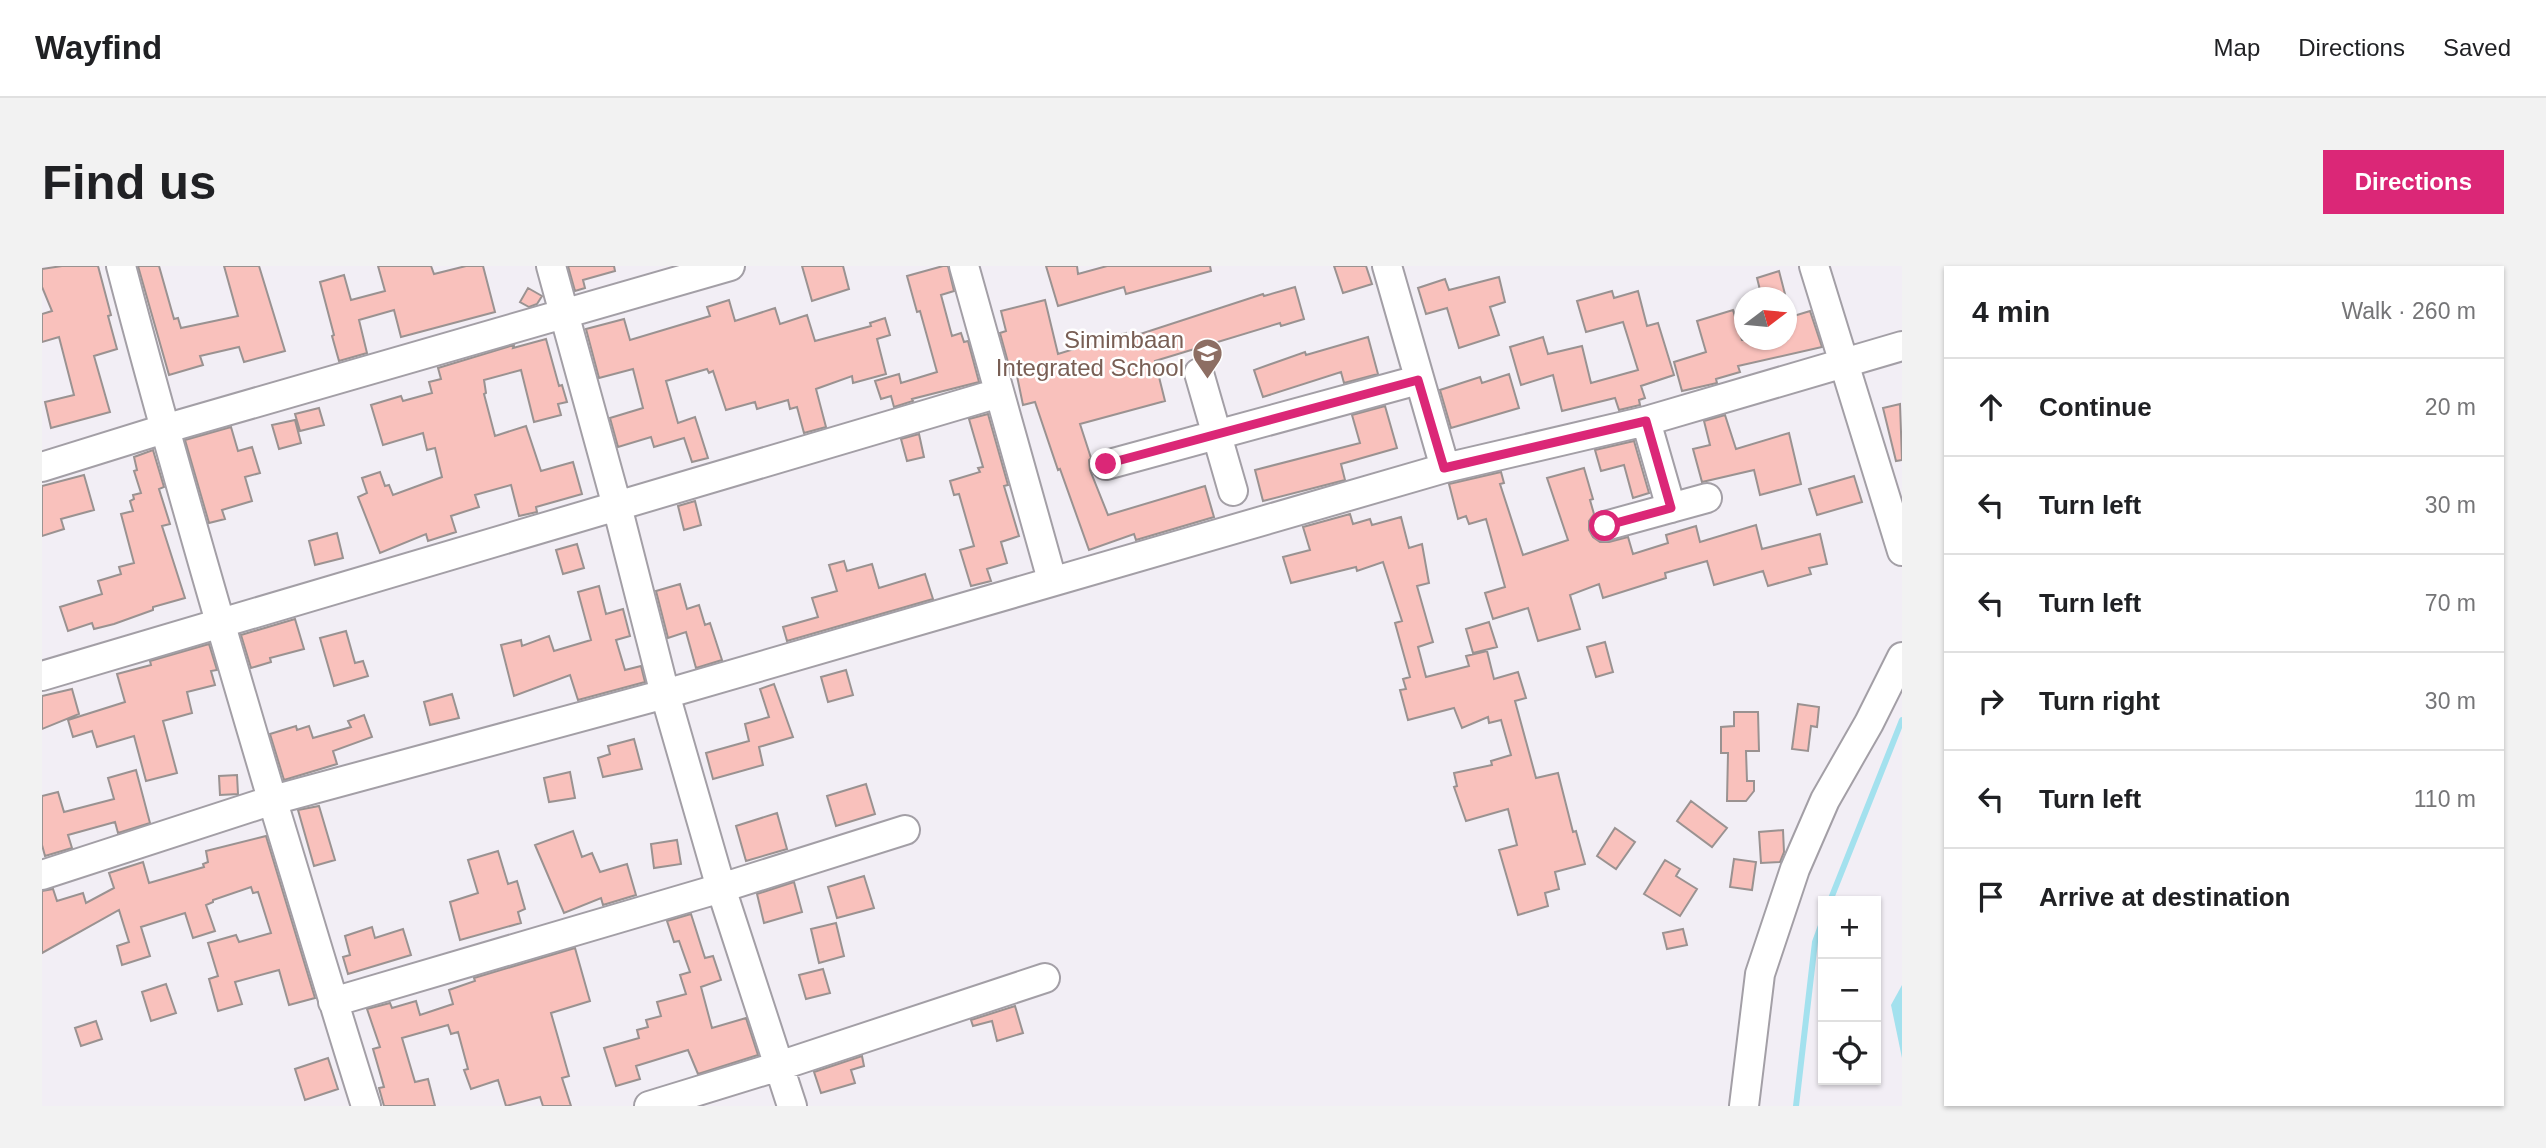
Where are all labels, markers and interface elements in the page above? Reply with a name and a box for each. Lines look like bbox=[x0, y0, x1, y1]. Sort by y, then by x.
text: Wayfind bbox=[35, 29, 162, 66]
text: Map bbox=[2214, 34, 2260, 61]
text: Directions bbox=[2298, 34, 2405, 61]
text: Saved bbox=[2443, 34, 2511, 61]
button: Directions bbox=[2323, 150, 2504, 214]
text: Find us bbox=[42, 155, 216, 209]
north arrow bbox=[1734, 287, 1797, 350]
text: 4 min bbox=[1972, 295, 2050, 328]
text: Walk · 260 m bbox=[2341, 298, 2476, 324]
place label: Simimbaan Integrated School bbox=[996, 326, 1184, 381]
school or university icon: Simimbaan Integrated School bbox=[1190, 336, 1224, 380]
icon: ahead bbox=[1972, 388, 2010, 426]
text: Continue bbox=[2039, 392, 2152, 422]
text: 20 m bbox=[2425, 394, 2476, 420]
route end bbox=[1090, 448, 1121, 479]
icon: left bbox=[1972, 486, 2010, 524]
text: Turn left bbox=[2039, 490, 2141, 520]
text: 30 m bbox=[2425, 492, 2476, 518]
route start bbox=[1589, 510, 1620, 541]
icon: left bbox=[1972, 584, 2010, 622]
text: Turn left bbox=[2039, 588, 2141, 618]
text: 70 m bbox=[2425, 590, 2476, 616]
icon: right bbox=[1972, 682, 2010, 720]
text: Turn right bbox=[2039, 686, 2160, 716]
text: 30 m bbox=[2425, 688, 2476, 714]
icon: left bbox=[1972, 780, 2010, 818]
text: Turn left bbox=[2039, 784, 2141, 814]
text: 110 m bbox=[2414, 786, 2476, 812]
icon: arrive bbox=[1972, 878, 2010, 916]
text: Arrive at destination bbox=[2039, 882, 2290, 912]
map controls bbox=[1818, 896, 1881, 1085]
button: + bbox=[1818, 896, 1881, 959]
button: − bbox=[1818, 959, 1881, 1022]
button: locate bbox=[1818, 1022, 1881, 1085]

